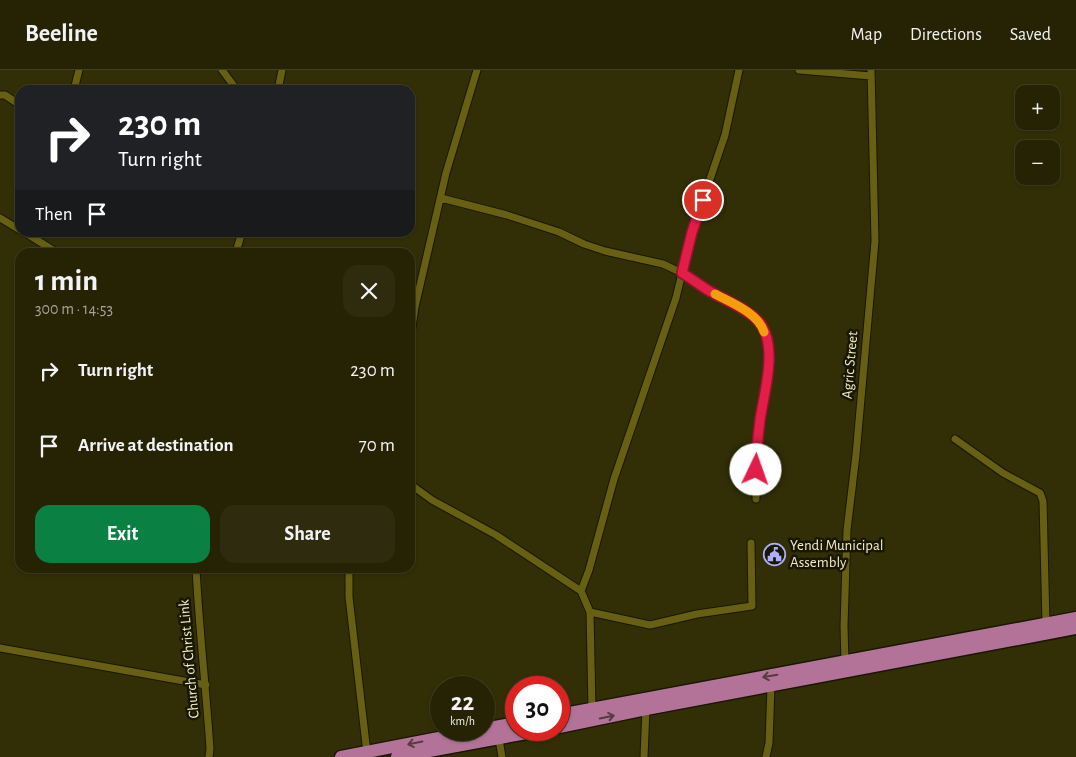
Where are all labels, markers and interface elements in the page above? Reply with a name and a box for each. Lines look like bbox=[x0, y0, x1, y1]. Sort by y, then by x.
text: Beeline bbox=[25, 22, 98, 46]
text: Map bbox=[851, 26, 882, 44]
text: Directions bbox=[910, 26, 982, 44]
text: Saved bbox=[1010, 26, 1051, 44]
map controls bbox=[1015, 85, 1060, 185]
button: + bbox=[1015, 85, 1060, 130]
icon: right bbox=[35, 105, 100, 170]
text: 230 m bbox=[118, 107, 201, 142]
button: − bbox=[1015, 140, 1060, 185]
text: Turn right bbox=[118, 148, 202, 170]
pin bbox=[682, 179, 724, 221]
icon: arrive bbox=[689, 186, 717, 214]
icon: arrive bbox=[83, 200, 111, 228]
text: Then bbox=[35, 205, 73, 224]
button: close bbox=[343, 265, 395, 317]
text: 1 min bbox=[35, 266, 98, 296]
text: 300 m · 14:53 bbox=[35, 301, 113, 317]
street label: Agric Street bbox=[840, 330, 860, 400]
icon: right bbox=[35, 357, 63, 385]
text: Turn right bbox=[78, 361, 153, 380]
text: 230 m bbox=[350, 361, 395, 380]
icon: arrive bbox=[35, 432, 63, 460]
text: Arrive at destination bbox=[78, 436, 234, 455]
text: 70 m bbox=[359, 436, 395, 455]
position arrow bbox=[729, 443, 781, 495]
button: Exit bbox=[35, 505, 210, 563]
button: Share bbox=[220, 505, 395, 563]
place label: Yendi Municipal Assembly bbox=[790, 538, 884, 570]
public building icon: Yendi Municipal Assembly bbox=[762, 542, 786, 566]
street label: Church of Christ Link bbox=[176, 599, 202, 719]
one-way arrow bbox=[763, 672, 779, 681]
speed limit sign: 30 bbox=[505, 676, 570, 741]
text: 22 bbox=[451, 690, 474, 715]
one-way arrow bbox=[598, 712, 614, 721]
text: km/h bbox=[450, 715, 475, 727]
one-way arrow bbox=[408, 739, 424, 748]

